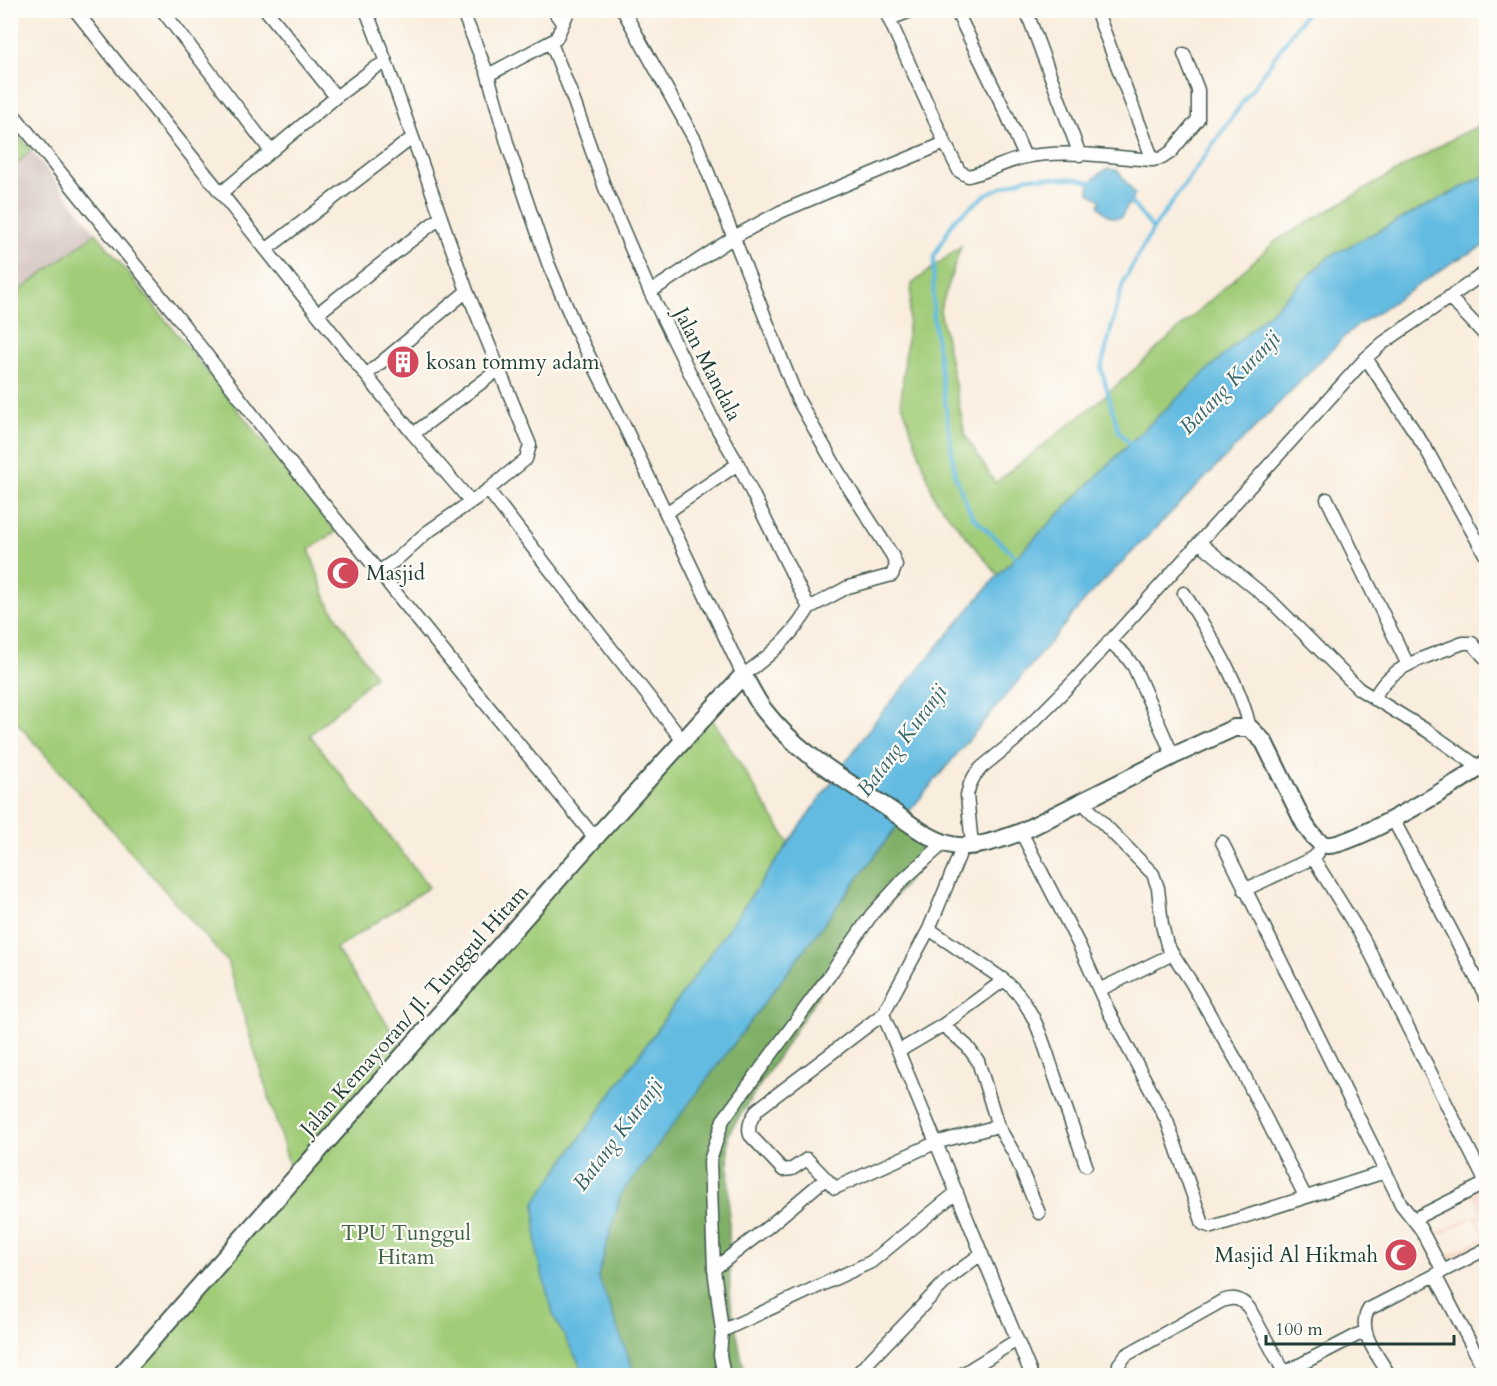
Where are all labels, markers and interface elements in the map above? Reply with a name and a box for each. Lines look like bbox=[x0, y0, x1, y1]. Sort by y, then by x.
street label: Jalan Mandala bbox=[665, 300, 749, 426]
water label: Batang Kuranji bbox=[1172, 323, 1288, 441]
building icon: kosan tommy adam bbox=[385, 344, 421, 380]
place label: kosan tommy adam bbox=[426, 348, 600, 377]
mosque icon: Masjid bbox=[325, 555, 361, 591]
place label: Masjid bbox=[366, 559, 425, 588]
water label: Batang Kuranji bbox=[850, 677, 955, 803]
street label: Jalan Kemayoran/ Jl. Tunggul Hitam bbox=[292, 878, 535, 1145]
water label: Batang Kuranji bbox=[566, 1071, 671, 1197]
park label: TPU Tunggul Hitam bbox=[341, 1219, 471, 1272]
mosque icon: Masjid Al Hikmah bbox=[1383, 1237, 1419, 1273]
place label: Masjid Al Hikmah bbox=[1215, 1241, 1378, 1270]
scale bar bbox=[1266, 1308, 1454, 1346]
text: 100 m bbox=[1275, 1317, 1323, 1342]

